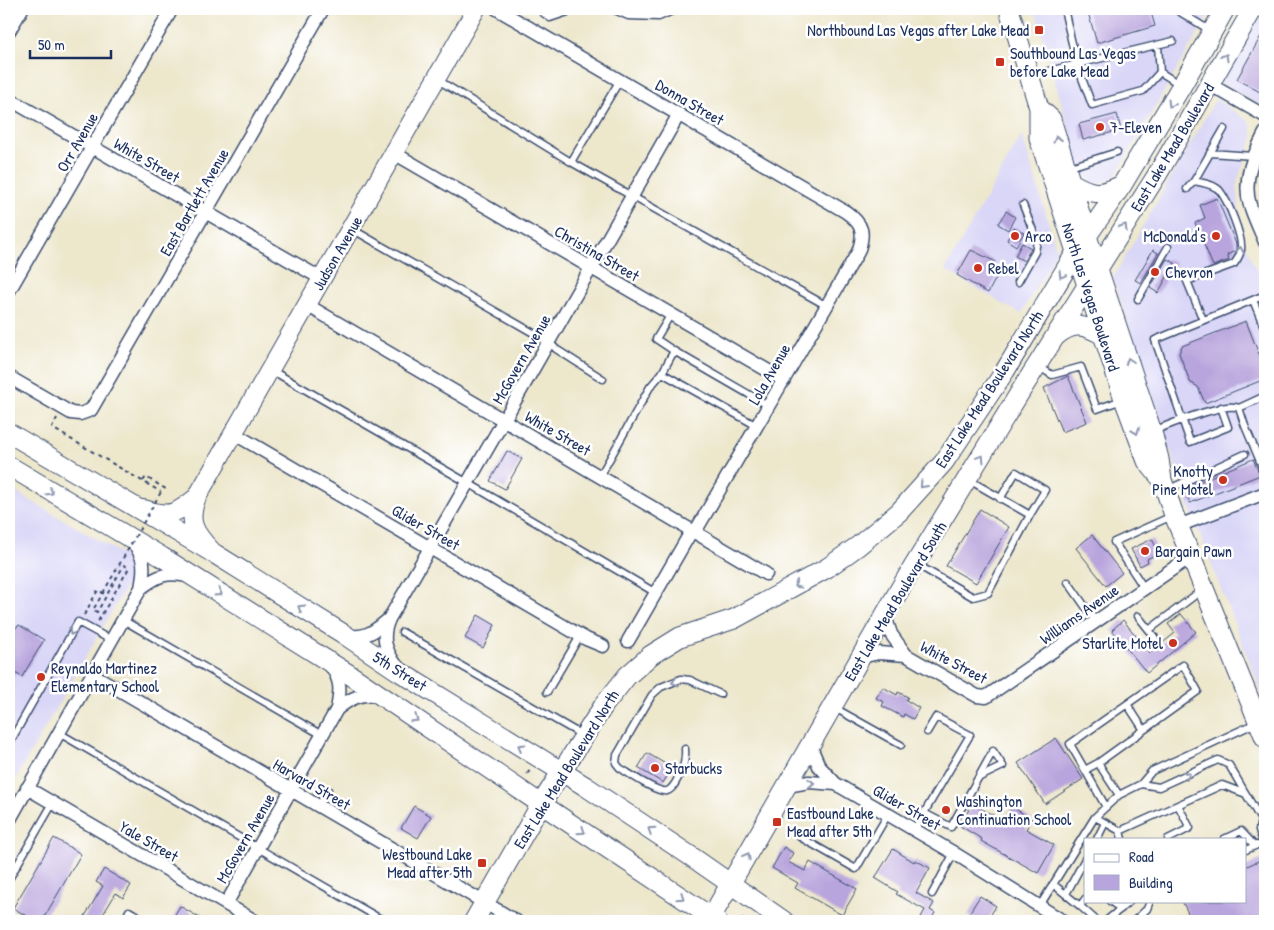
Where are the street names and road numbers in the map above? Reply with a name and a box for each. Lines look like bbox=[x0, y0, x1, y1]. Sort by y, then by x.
street label: Donna Street bbox=[652, 74, 729, 131]
street label: East Lake Mead Boulevard bbox=[1125, 79, 1219, 215]
street label: Orr Avenue bbox=[51, 108, 103, 176]
street label: White Street bbox=[110, 132, 185, 188]
street label: East Bartlett Avenue bbox=[154, 144, 234, 260]
street label: Judson Avenue bbox=[307, 211, 368, 294]
street label: Christina Street bbox=[550, 220, 644, 286]
street label: North Las Vegas Boulevard bbox=[1057, 220, 1125, 374]
street label: East Lake Mead Boulevard North bbox=[930, 306, 1048, 472]
street label: McGovern Avenue bbox=[486, 310, 556, 408]
street label: Lola Avenue bbox=[743, 339, 796, 409]
street label: White Street bbox=[521, 405, 596, 461]
street label: Glider Street bbox=[388, 499, 464, 556]
street label: East Lake Mead Boulevard South bbox=[839, 517, 952, 685]
street label: Williams Avenue bbox=[1035, 578, 1123, 649]
street label: White Street bbox=[917, 635, 992, 689]
street label: 5th Street bbox=[369, 646, 432, 696]
street label: East Lake Mead Boulevard North bbox=[508, 685, 624, 853]
street label: Harvard Street bbox=[269, 753, 355, 815]
street label: Glider Street bbox=[869, 779, 945, 836]
street label: McGovern Avenue bbox=[210, 789, 280, 887]
street label: Yale Street bbox=[115, 815, 183, 867]

